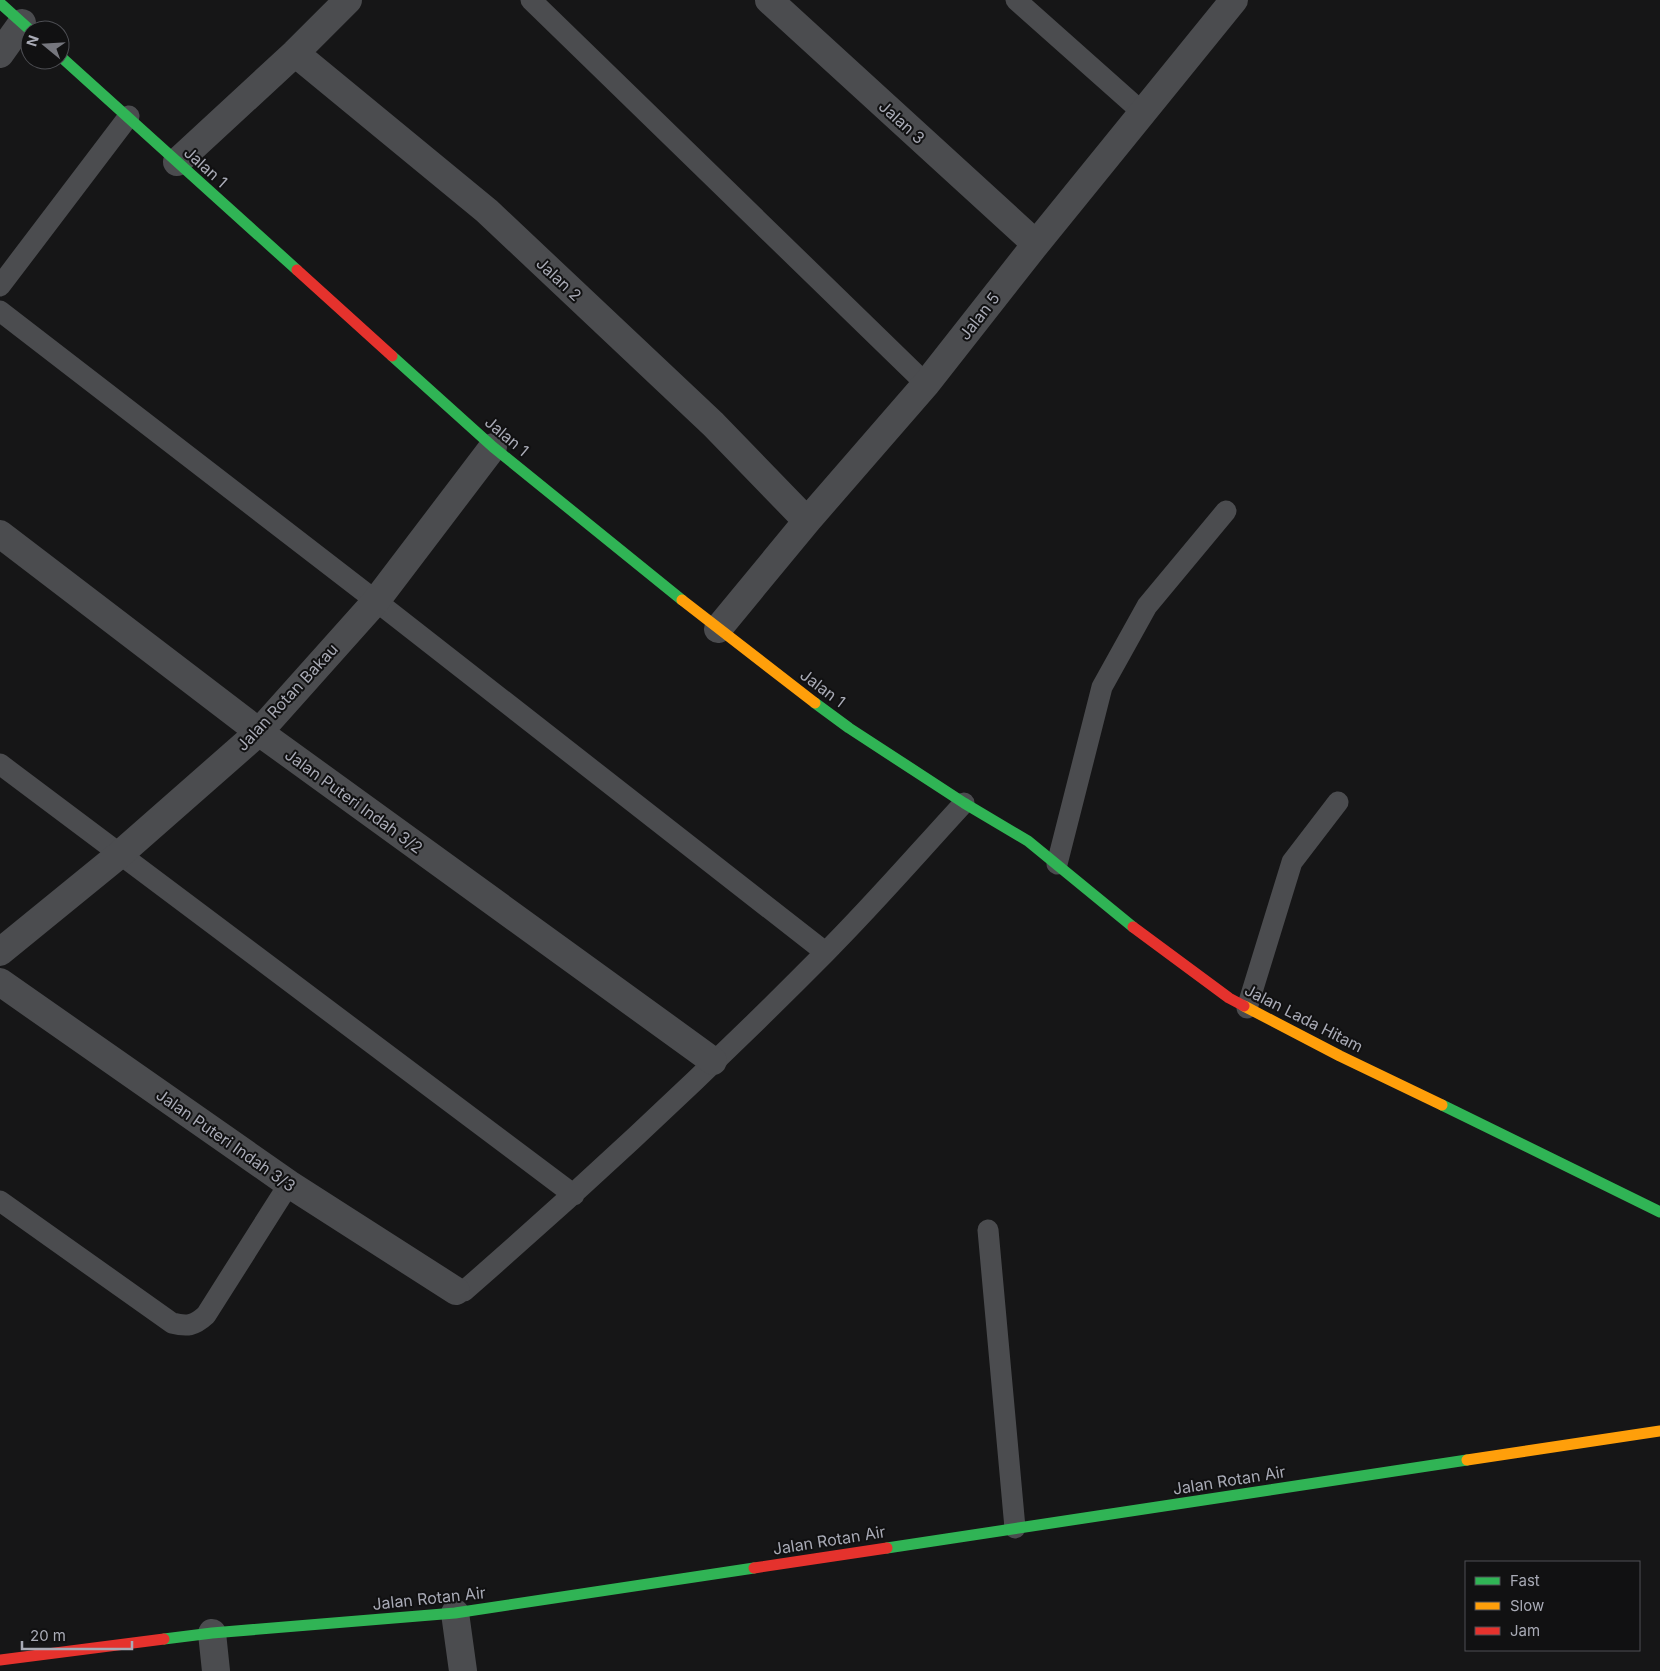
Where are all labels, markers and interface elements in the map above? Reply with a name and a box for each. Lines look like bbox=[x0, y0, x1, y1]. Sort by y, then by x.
north arrow bbox=[20, 20, 70, 70]
text: N bbox=[22, 33, 42, 49]
street label: Jalan 3 bbox=[875, 96, 929, 148]
street label: Jalan 1 bbox=[180, 142, 232, 192]
street label: Jalan 2 bbox=[532, 253, 586, 305]
street label: Jalan 5 bbox=[954, 288, 1004, 344]
street label: Jalan 1 bbox=[481, 412, 533, 460]
street label: Jalan Rotan Bakau bbox=[232, 639, 342, 755]
street label: Jalan 1 bbox=[796, 665, 850, 711]
street label: Jalan Puteri Indah 3/2 bbox=[281, 744, 427, 858]
street label: Jalan Lada Hitam bbox=[1241, 980, 1367, 1056]
street label: Jalan Puteri Indah 3/3 bbox=[152, 1084, 300, 1196]
street label: Jalan Rotan Air bbox=[1171, 1461, 1287, 1499]
street label: Jalan Rotan Air bbox=[771, 1521, 887, 1559]
legend bbox=[1465, 1561, 1640, 1651]
text: Fast bbox=[1510, 1571, 1540, 1590]
street label: Jalan Rotan Air bbox=[371, 1582, 487, 1614]
text: Slow bbox=[1510, 1596, 1544, 1615]
scale bar bbox=[22, 1618, 132, 1650]
text: Jam bbox=[1510, 1621, 1540, 1640]
text: 20 m bbox=[30, 1626, 66, 1645]

